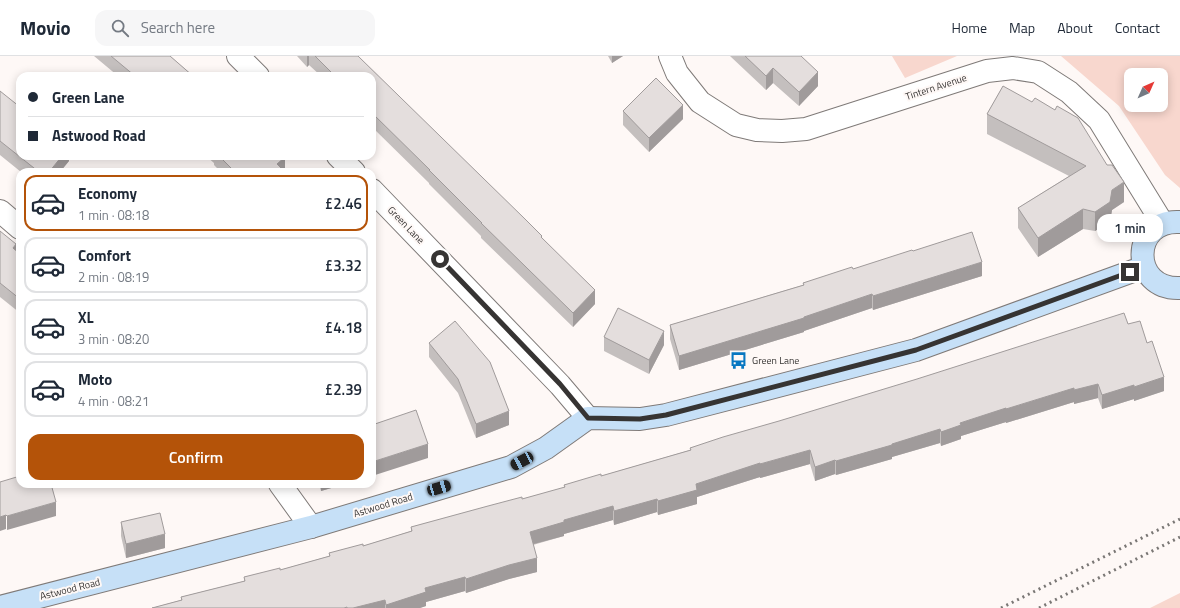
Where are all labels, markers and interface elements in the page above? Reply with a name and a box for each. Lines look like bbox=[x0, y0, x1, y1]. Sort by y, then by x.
search box bbox=[95, 10, 375, 46]
text: Movio bbox=[20, 13, 71, 42]
text: Search here bbox=[141, 16, 215, 39]
icon: search bbox=[109, 17, 131, 39]
text: Home bbox=[952, 17, 987, 38]
text: Map bbox=[1009, 17, 1035, 38]
text: About bbox=[1057, 17, 1093, 38]
text: Contact bbox=[1115, 17, 1160, 38]
north arrow bbox=[1124, 68, 1168, 112]
map controls bbox=[1124, 68, 1168, 112]
street label: Tintern Avenue bbox=[903, 70, 969, 104]
text: Green Lane bbox=[52, 86, 124, 109]
text: Astwood Road bbox=[52, 124, 146, 147]
text: Economy bbox=[78, 182, 137, 205]
icon: car bbox=[30, 185, 66, 221]
text: £2.46 bbox=[325, 192, 362, 215]
street label: Green Lane bbox=[384, 203, 428, 247]
text: 1 min · 08:18 bbox=[78, 205, 149, 225]
callout: 1 min bbox=[1097, 214, 1163, 242]
text: 1 min bbox=[1114, 218, 1146, 238]
text: Comfort bbox=[78, 244, 131, 267]
icon: car bbox=[30, 247, 66, 283]
route start bbox=[431, 250, 449, 268]
text: £3.32 bbox=[325, 254, 362, 277]
route end bbox=[1121, 263, 1139, 281]
text: 2 min · 08:19 bbox=[78, 267, 149, 287]
text: XL bbox=[78, 306, 94, 329]
icon: car bbox=[30, 309, 66, 345]
text: £4.18 bbox=[325, 316, 362, 339]
text: 3 min · 08:20 bbox=[78, 329, 149, 349]
bus stop icon: Green Lane bbox=[729, 350, 749, 370]
place label: Green Lane bbox=[752, 353, 799, 368]
text: Moto bbox=[78, 368, 112, 391]
icon: car bbox=[30, 371, 66, 407]
text: £2.39 bbox=[325, 378, 362, 401]
text: 4 min · 08:21 bbox=[78, 391, 149, 411]
button: Confirm bbox=[28, 434, 364, 480]
car bbox=[509, 450, 535, 472]
car bbox=[426, 479, 452, 497]
street label: Astwood Road bbox=[351, 489, 415, 521]
street label: Astwood Road bbox=[38, 574, 102, 604]

